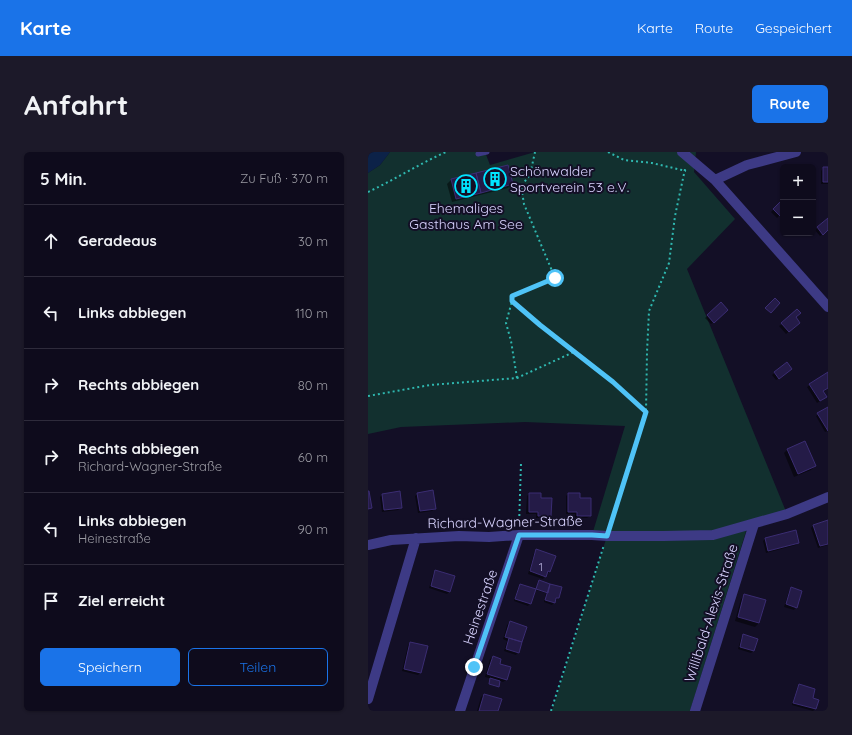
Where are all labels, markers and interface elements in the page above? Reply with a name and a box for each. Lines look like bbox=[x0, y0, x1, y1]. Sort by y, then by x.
text: Karte bbox=[20, 16, 72, 40]
text: Karte bbox=[637, 19, 673, 37]
text: Route bbox=[695, 19, 733, 37]
text: Gespeichert bbox=[755, 19, 832, 37]
button: Route bbox=[752, 85, 828, 123]
text: Anfahrt bbox=[24, 87, 128, 122]
place label: Schönwalder Sportverein 53 e.V. bbox=[510, 162, 629, 196]
map controls bbox=[780, 164, 816, 236]
button: + bbox=[780, 164, 816, 200]
building icon: Schönwalder Sportverein 53 e.V. bbox=[482, 166, 508, 192]
text: 5 Min. bbox=[40, 168, 87, 189]
text: Zu Fuß · 370 m bbox=[240, 170, 328, 186]
building icon: Ehemaliges Gasthaus Am See bbox=[453, 173, 479, 199]
place label: Ehemaliges Gasthaus Am See bbox=[409, 199, 523, 233]
button: − bbox=[780, 200, 816, 236]
icon: ahead bbox=[40, 230, 62, 252]
text: Geradeaus bbox=[78, 231, 157, 250]
text: 30 m bbox=[298, 233, 328, 249]
route start bbox=[546, 269, 564, 287]
icon: left bbox=[40, 302, 62, 324]
text: Links abbiegen bbox=[78, 303, 186, 322]
text: 110 m bbox=[295, 305, 328, 321]
icon: right bbox=[40, 374, 62, 396]
text: Rechts abbiegen bbox=[78, 375, 199, 394]
text: 80 m bbox=[298, 377, 328, 393]
text: Rechts abbiegen bbox=[78, 439, 199, 458]
icon: right bbox=[40, 446, 62, 468]
text: 60 m bbox=[298, 449, 328, 465]
text: Richard-Wagner-Straße bbox=[78, 458, 222, 474]
text: Links abbiegen bbox=[78, 511, 186, 530]
street label: Richard-Wagner-Straße bbox=[427, 512, 583, 532]
icon: left bbox=[40, 518, 62, 540]
text: 90 m bbox=[298, 521, 328, 537]
text: Heinestraße bbox=[78, 530, 151, 546]
street label: Willibald-Alexis-Straße bbox=[680, 541, 742, 684]
house number: 1 bbox=[539, 559, 543, 574]
street label: Heinestraße bbox=[459, 567, 501, 647]
icon: arrive bbox=[40, 590, 62, 612]
text: Ziel erreicht bbox=[78, 591, 165, 610]
button: Speichern bbox=[40, 648, 180, 686]
button: Teilen bbox=[188, 648, 328, 686]
route end bbox=[465, 658, 483, 676]

